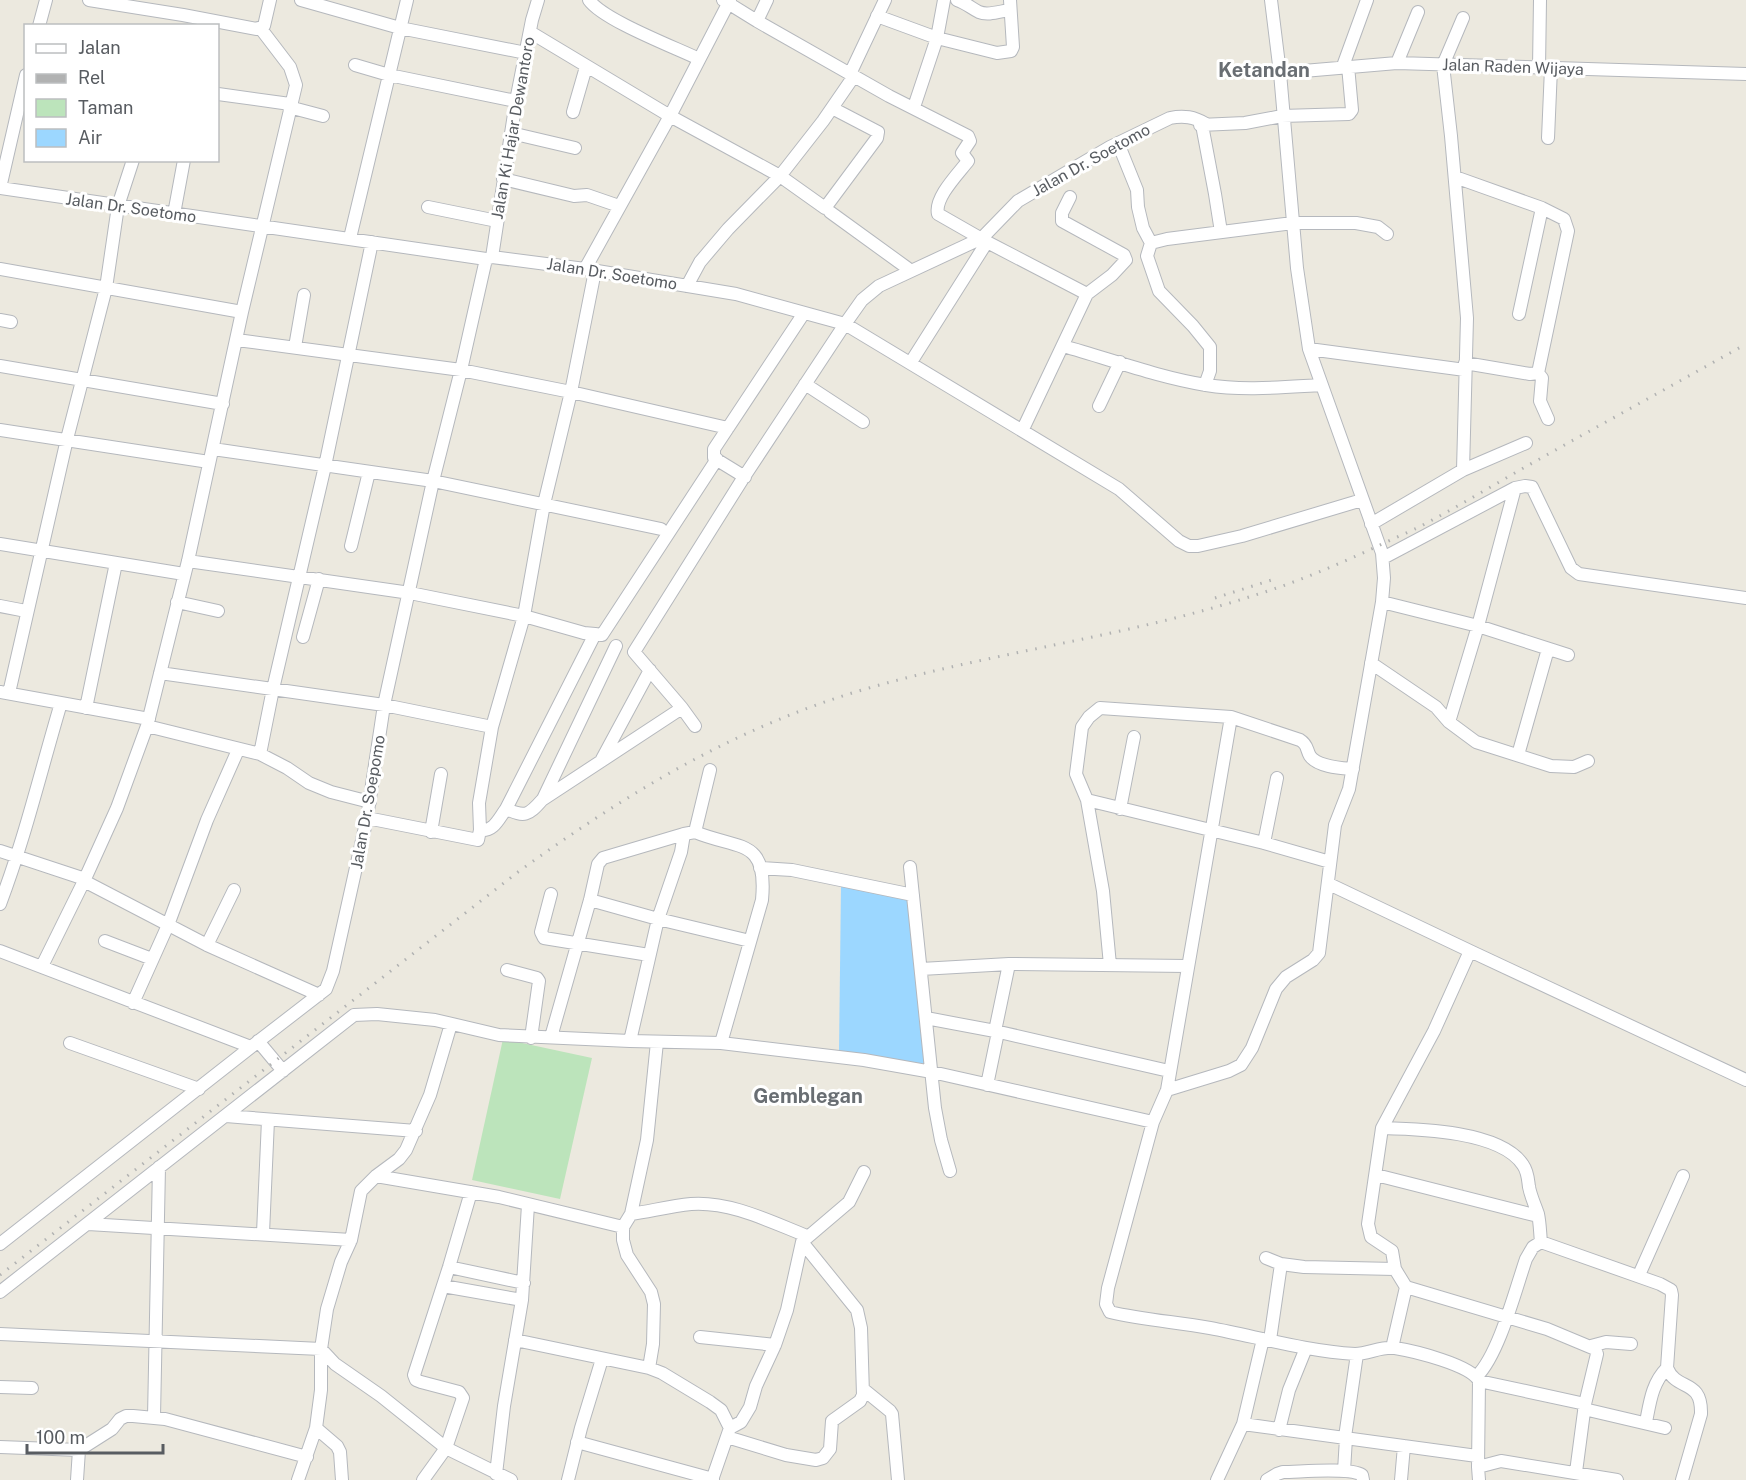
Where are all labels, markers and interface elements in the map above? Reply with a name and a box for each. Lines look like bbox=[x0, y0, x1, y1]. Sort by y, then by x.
legend bbox=[24, 24, 219, 162]
street label: Jalan Ki Hajar Dewantoro bbox=[488, 35, 538, 221]
text: Jalan bbox=[78, 37, 121, 58]
street label: Jalan Raden Wijaya bbox=[1442, 55, 1584, 79]
district label: Ketandan bbox=[1218, 58, 1310, 82]
text: Rel bbox=[78, 67, 106, 88]
text: Taman bbox=[78, 97, 133, 118]
street label: Jalan Dr. Soetomo bbox=[1029, 120, 1153, 200]
text: Air bbox=[78, 127, 102, 148]
street label: Jalan Dr. Soetomo bbox=[64, 189, 198, 227]
street label: Jalan Dr. Soetomo bbox=[545, 254, 679, 294]
street label: Jalan Dr. Soepomo bbox=[347, 734, 389, 870]
district label: Gemblegan bbox=[753, 1084, 863, 1108]
scale bar bbox=[27, 1417, 164, 1455]
text: 100 m bbox=[36, 1427, 85, 1448]

